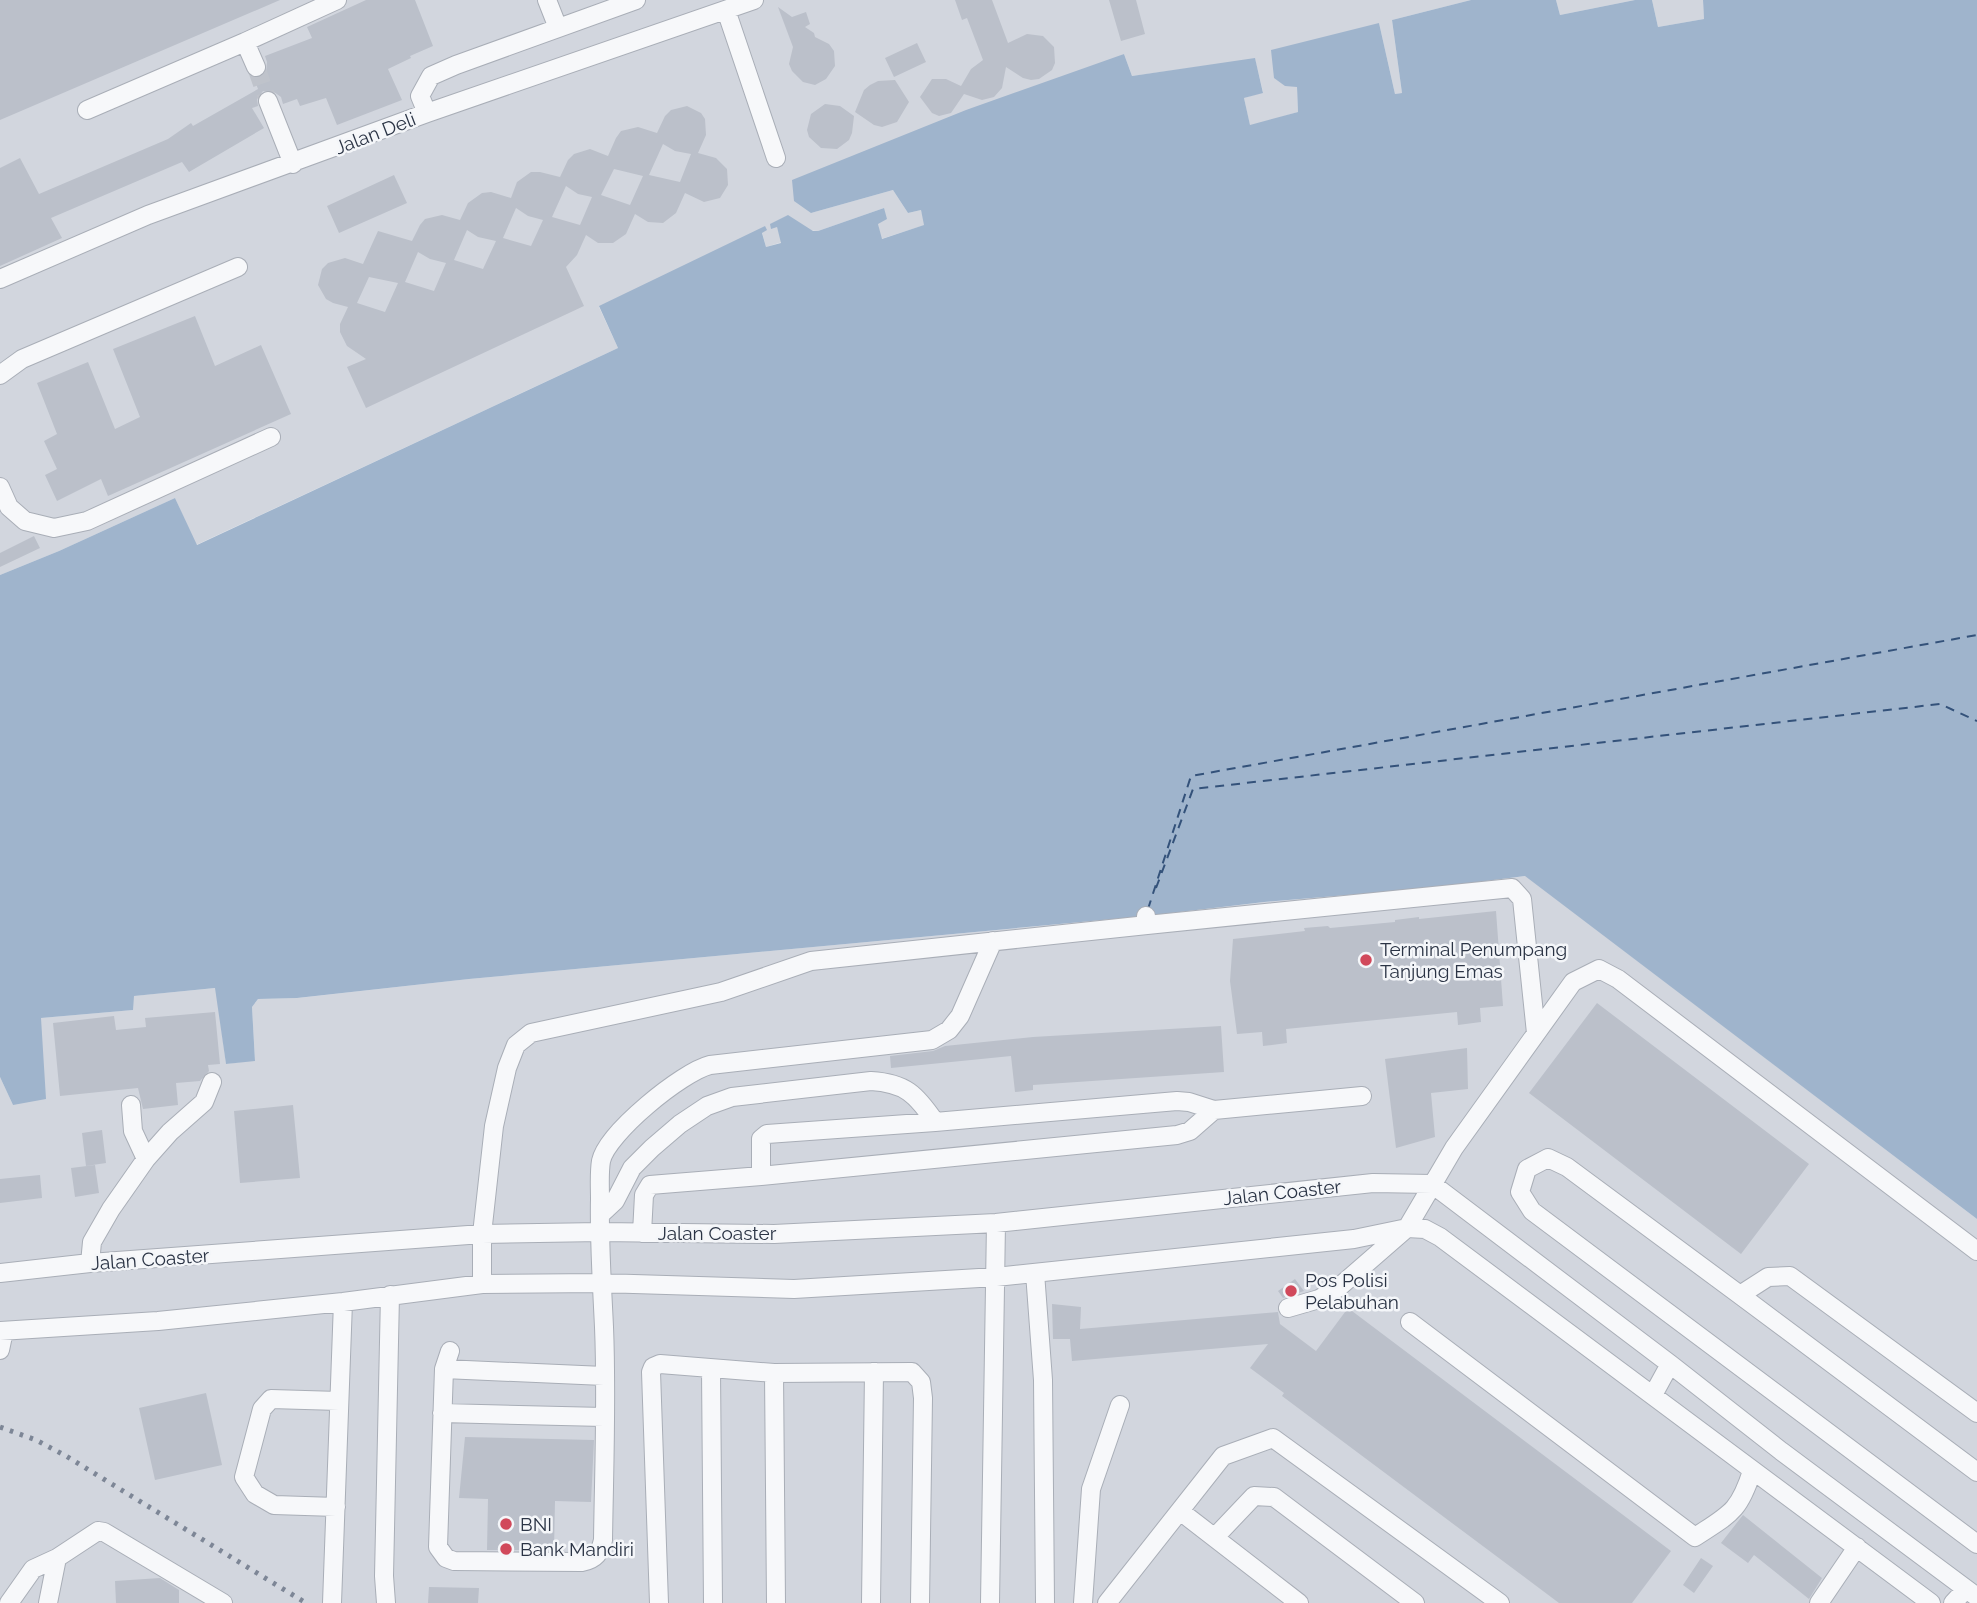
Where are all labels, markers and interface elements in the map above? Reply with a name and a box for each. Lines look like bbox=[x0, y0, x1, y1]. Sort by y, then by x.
street label: Jalan Deli bbox=[331, 108, 419, 158]
place label: Terminal Penumpang Tanjung Emas bbox=[1380, 938, 1567, 982]
marker: Terminal Penumpang Tanjung Emas bbox=[1358, 952, 1374, 968]
street label: Jalan Coaster bbox=[1222, 1175, 1342, 1209]
street label: Jalan Coaster bbox=[658, 1222, 777, 1244]
street label: Jalan Coaster bbox=[90, 1244, 210, 1274]
place label: Pos Polisi Pelabuhan bbox=[1305, 1269, 1399, 1313]
marker: Pos Polisi Pelabuhan bbox=[1283, 1283, 1299, 1299]
place label: BNI bbox=[520, 1513, 552, 1535]
marker: BNI bbox=[498, 1516, 514, 1532]
place label: Bank Mandiri bbox=[520, 1538, 634, 1560]
marker: Bank Mandiri bbox=[498, 1541, 514, 1557]

